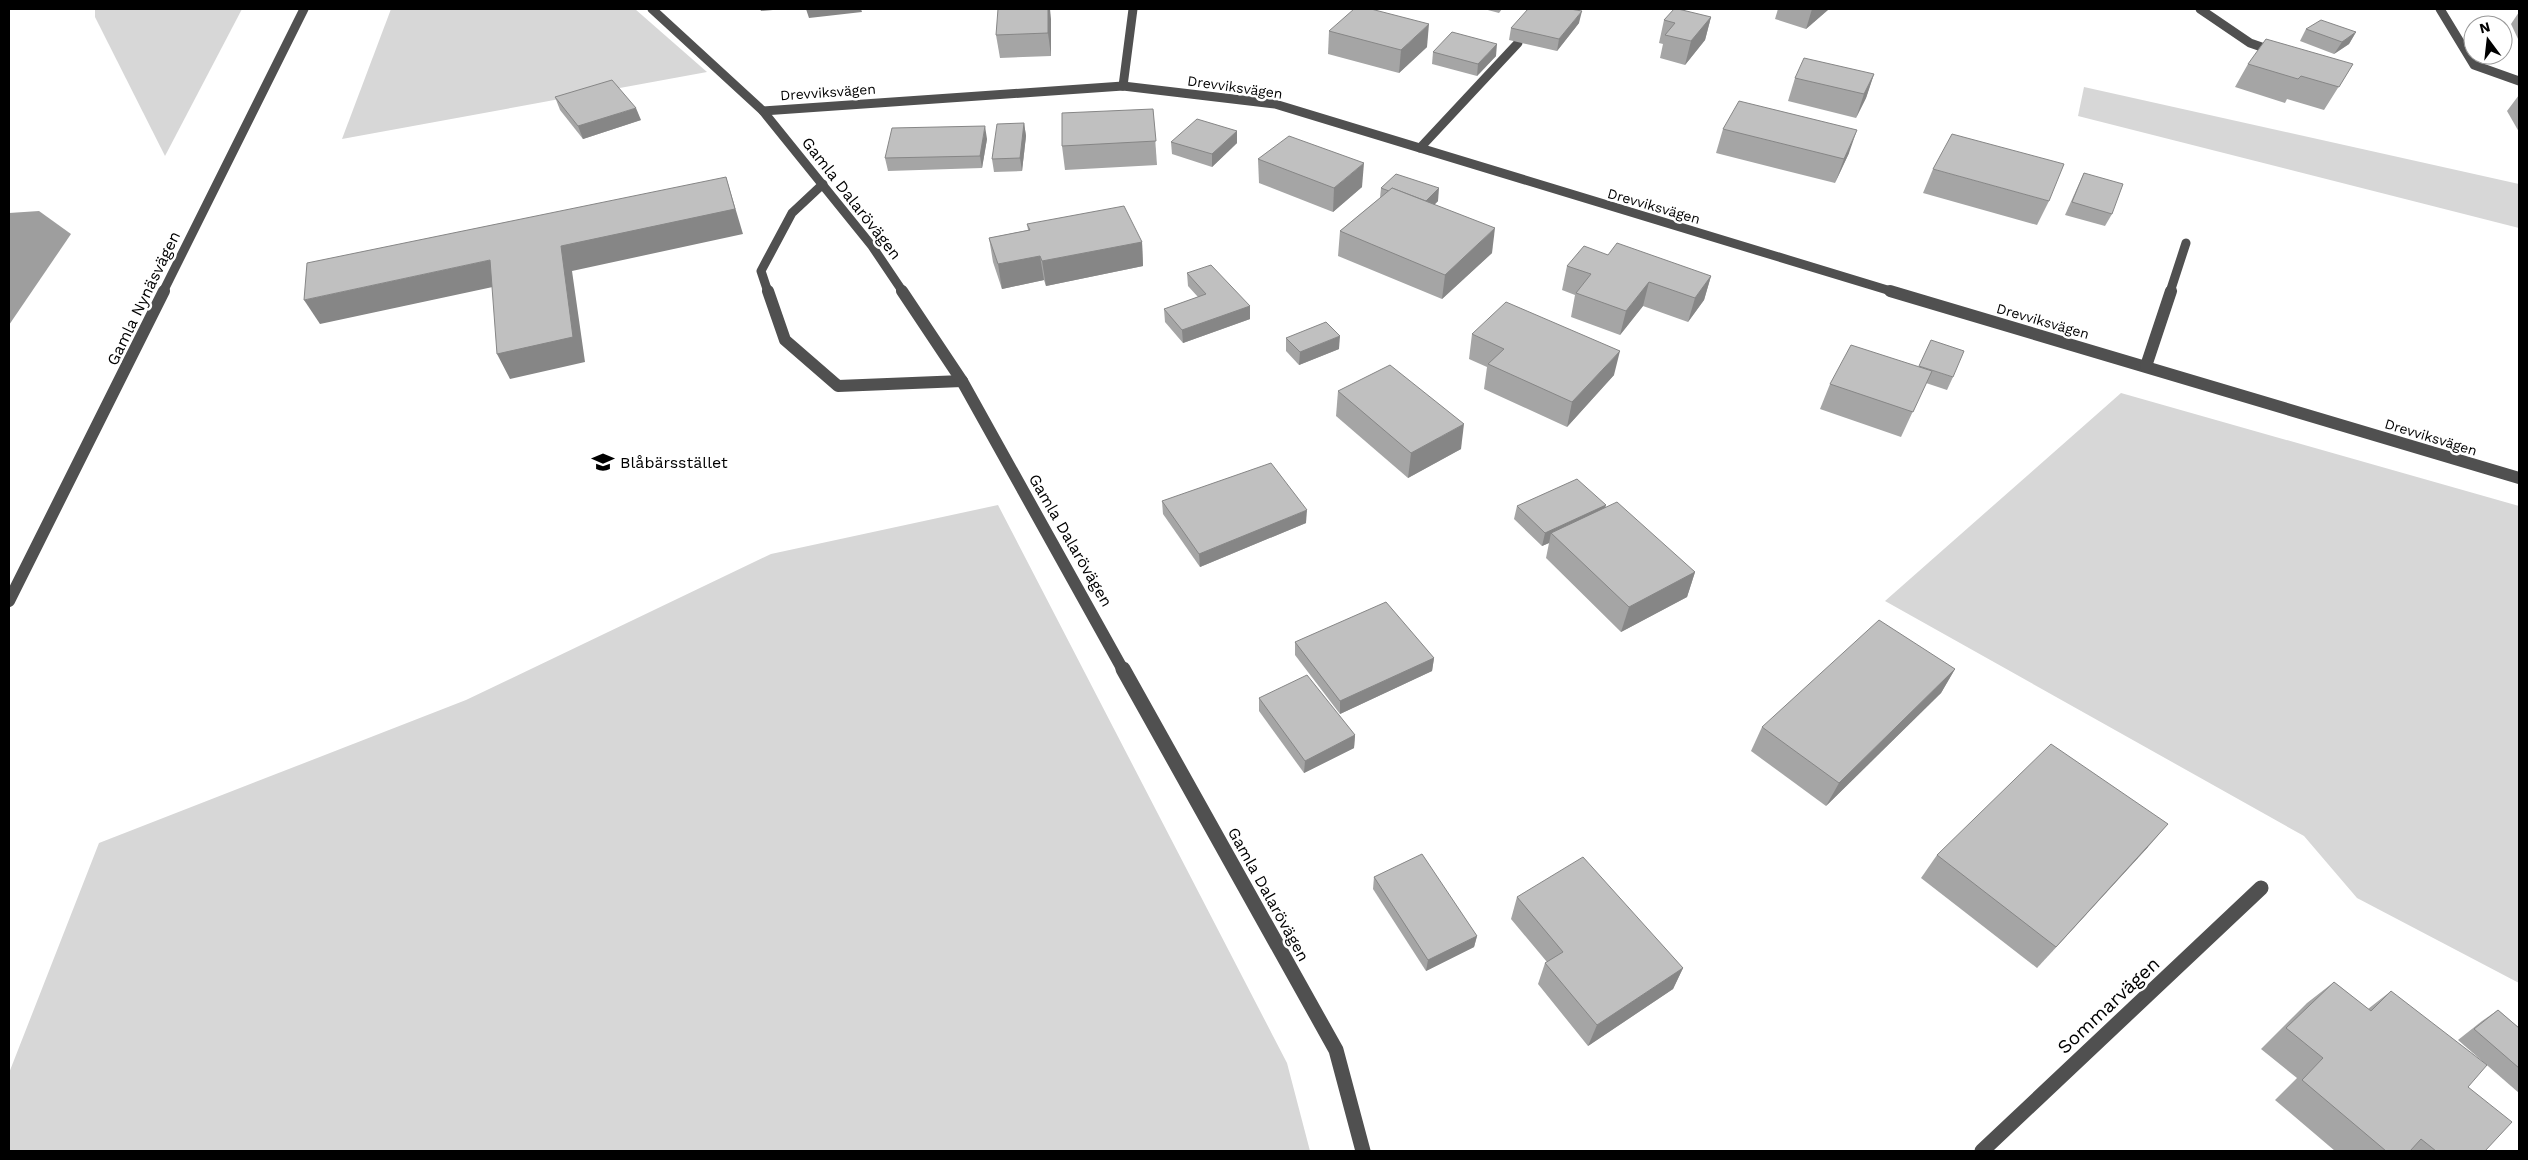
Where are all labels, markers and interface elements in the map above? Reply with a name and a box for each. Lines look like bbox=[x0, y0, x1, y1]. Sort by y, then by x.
north arrow bbox=[2463, 15, 2513, 65]
text: N bbox=[2478, 18, 2492, 37]
street label: Drevviksvägen bbox=[1186, 72, 1284, 102]
street label: Drevviksvägen bbox=[780, 81, 876, 103]
street label: Gamla Dalarövägen bbox=[798, 133, 905, 263]
street label: Drevviksvägen bbox=[1606, 185, 1702, 227]
street label: Gamla Nynäsvägen bbox=[103, 228, 184, 368]
street label: Drevviksvägen bbox=[1995, 300, 2091, 342]
street label: Drevviksvägen bbox=[2383, 415, 2479, 459]
school or university icon: Blåbärsstället bbox=[590, 449, 616, 475]
place label: Blåbärsstället bbox=[620, 453, 728, 472]
street label: Gamla Dalarövägen bbox=[1025, 470, 1116, 610]
street label: Gamla Dalarövägen bbox=[1224, 824, 1313, 965]
street label: Sommarvägen bbox=[2052, 952, 2164, 1059]

